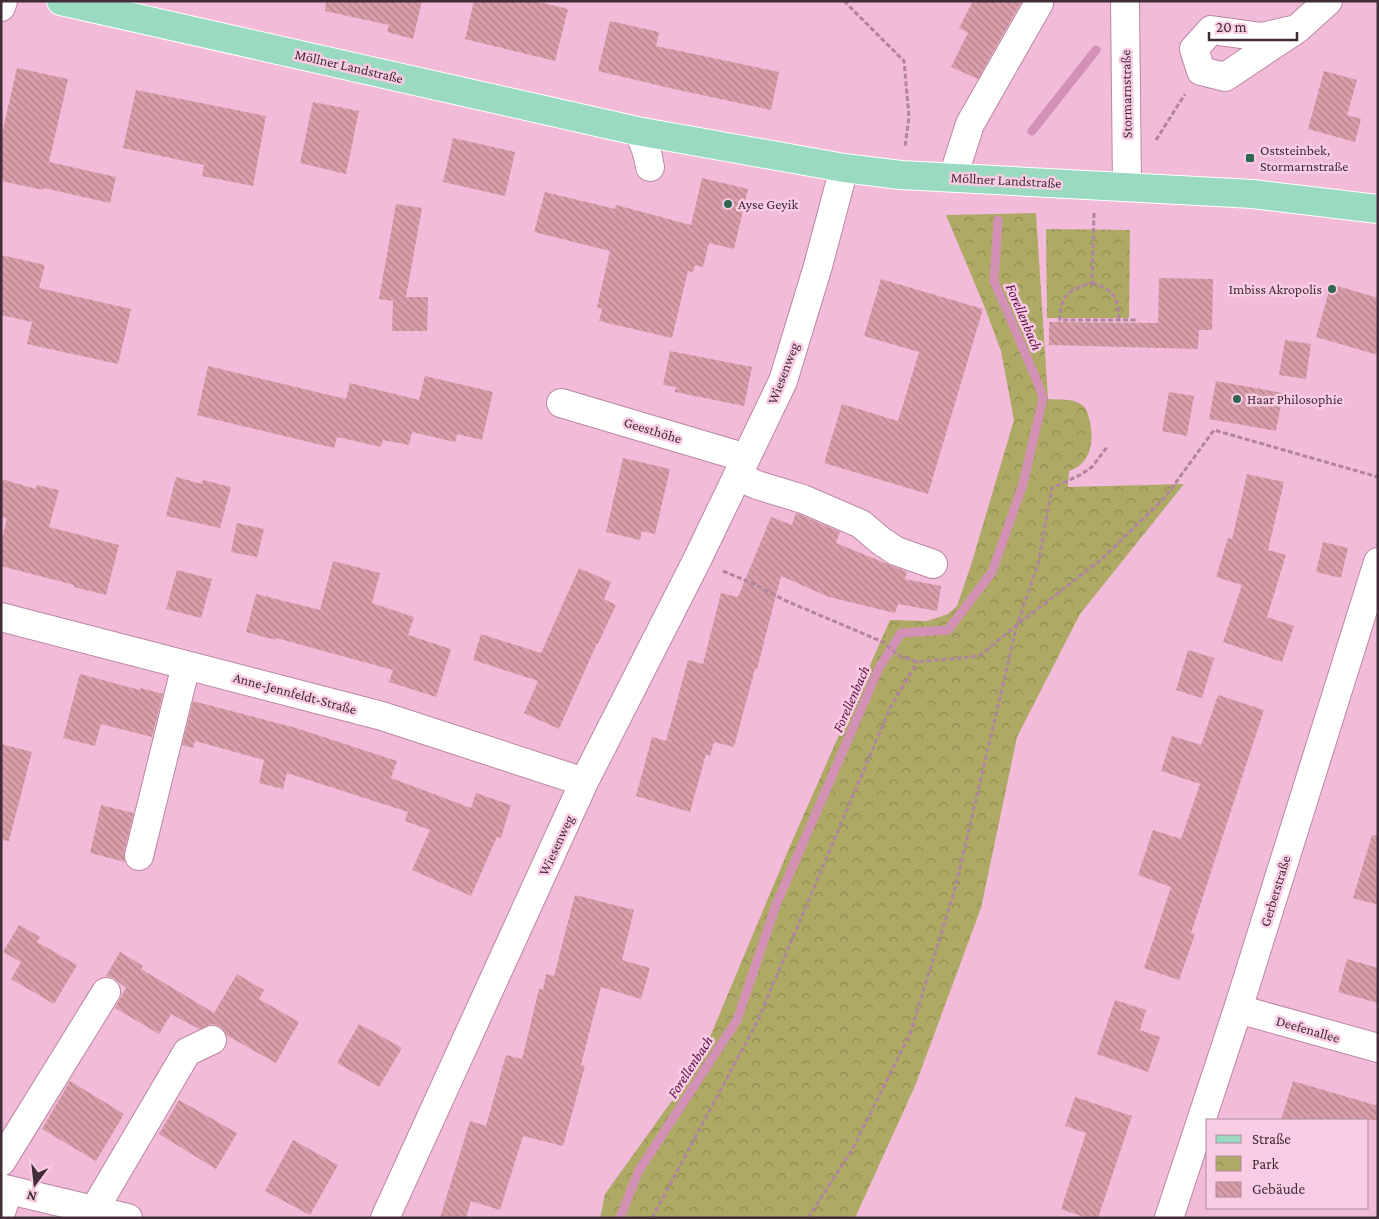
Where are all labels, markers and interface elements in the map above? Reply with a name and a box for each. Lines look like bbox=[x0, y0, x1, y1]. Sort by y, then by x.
scale bar bbox=[1209, 10, 1296, 42]
text: 20 m bbox=[1216, 19, 1247, 35]
street label: Möllner Landstraße bbox=[293, 46, 405, 86]
street label: Stormarnstraße bbox=[1117, 50, 1135, 138]
place label: Oststeinbek, Stormarnstraße bbox=[1260, 142, 1349, 174]
marker: Oststeinbek, Stormarnstraße bbox=[1244, 152, 1256, 164]
street label: Möllner Landstraße bbox=[950, 169, 1062, 191]
place label: Ayse Geyik bbox=[738, 196, 798, 212]
marker: Ayse Geyik bbox=[722, 198, 734, 210]
water label: Forellenbach bbox=[1003, 281, 1045, 353]
place label: Imbiss Akropolis bbox=[1229, 281, 1322, 297]
marker: Imbiss Akropolis bbox=[1326, 283, 1338, 295]
street label: Wiesenweg bbox=[764, 340, 802, 406]
place label: Haar Philosophie bbox=[1247, 391, 1343, 407]
marker: Haar Philosophie bbox=[1231, 393, 1243, 405]
street label: Geesthöhe bbox=[622, 414, 684, 446]
water label: Forellenbach bbox=[829, 663, 873, 735]
street label: Anne-Jennfeldt-Straße bbox=[232, 669, 358, 717]
street label: Wiesenweg bbox=[535, 812, 577, 878]
street label: Gerberstraße bbox=[1257, 854, 1293, 928]
street label: Deefenallee bbox=[1274, 1012, 1342, 1046]
water label: Forellenbach bbox=[664, 1033, 716, 1101]
legend bbox=[1206, 1119, 1369, 1209]
text: Straße bbox=[1252, 1131, 1291, 1147]
text: Park bbox=[1252, 1156, 1279, 1172]
north arrow bbox=[10, 1159, 60, 1209]
text: Gebäude bbox=[1252, 1181, 1306, 1197]
text: N bbox=[25, 1187, 38, 1206]

